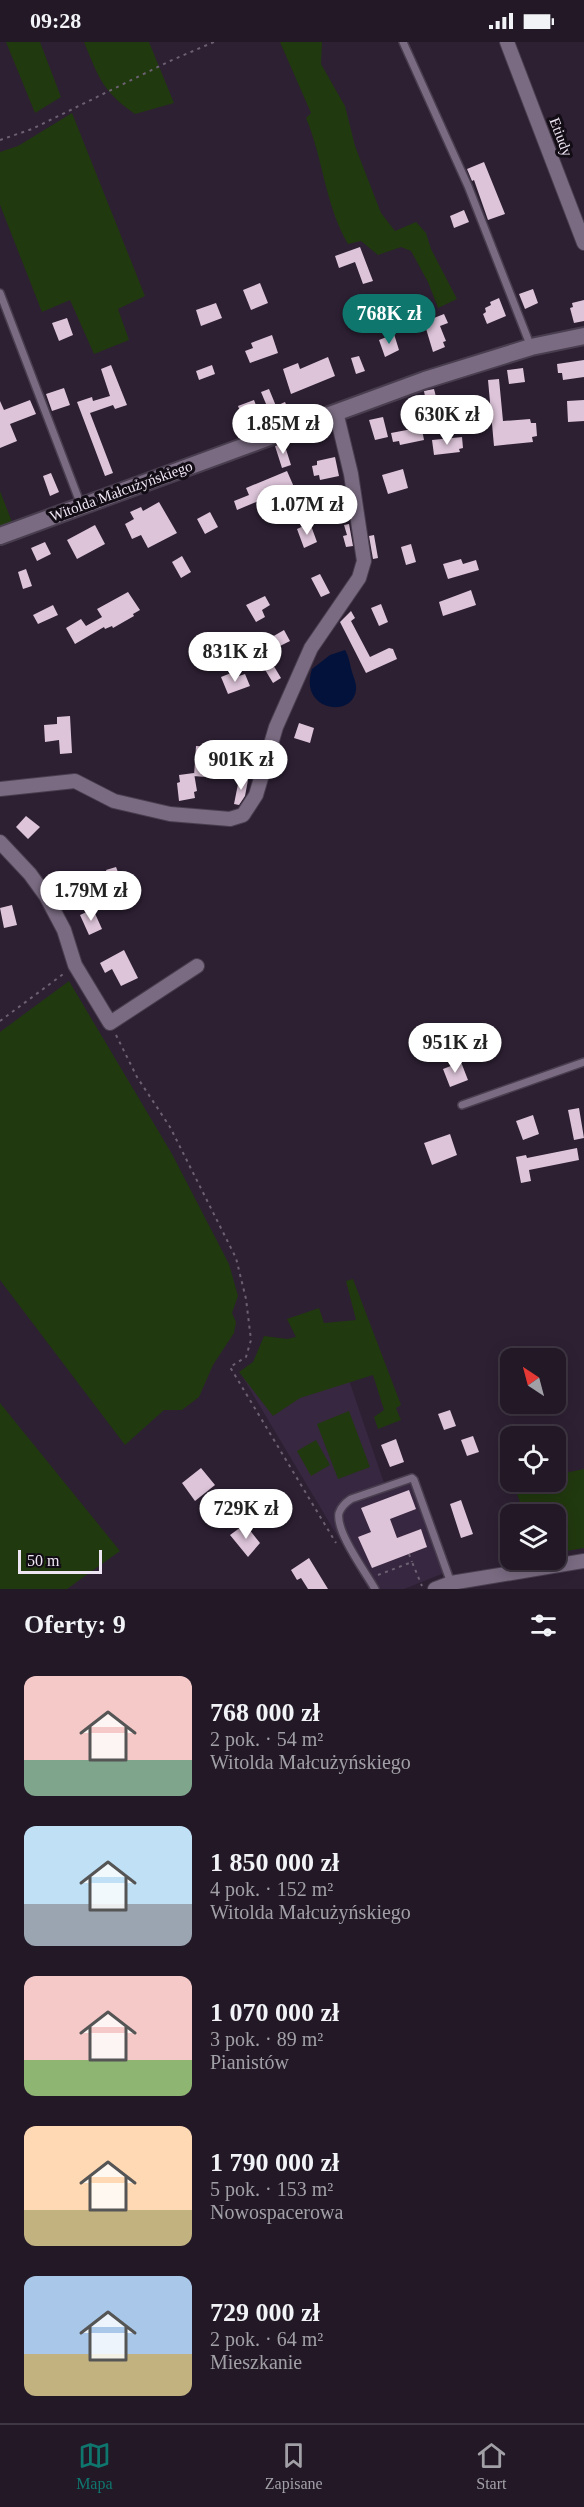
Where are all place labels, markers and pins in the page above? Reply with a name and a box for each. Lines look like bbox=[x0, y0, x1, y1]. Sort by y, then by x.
pin: 768K zł bbox=[334, 294, 444, 345]
pin: 630K zł bbox=[392, 395, 502, 446]
pin: 1.85M zł bbox=[221, 404, 345, 455]
pin: 1.07M zł bbox=[245, 485, 369, 536]
pin: 831K zł bbox=[180, 632, 290, 683]
pin: 901K zł bbox=[186, 740, 296, 791]
pin: 1.79M zł bbox=[29, 871, 153, 922]
pin: 951K zł bbox=[400, 1023, 510, 1074]
pin: 729K zł bbox=[191, 1489, 301, 1540]

